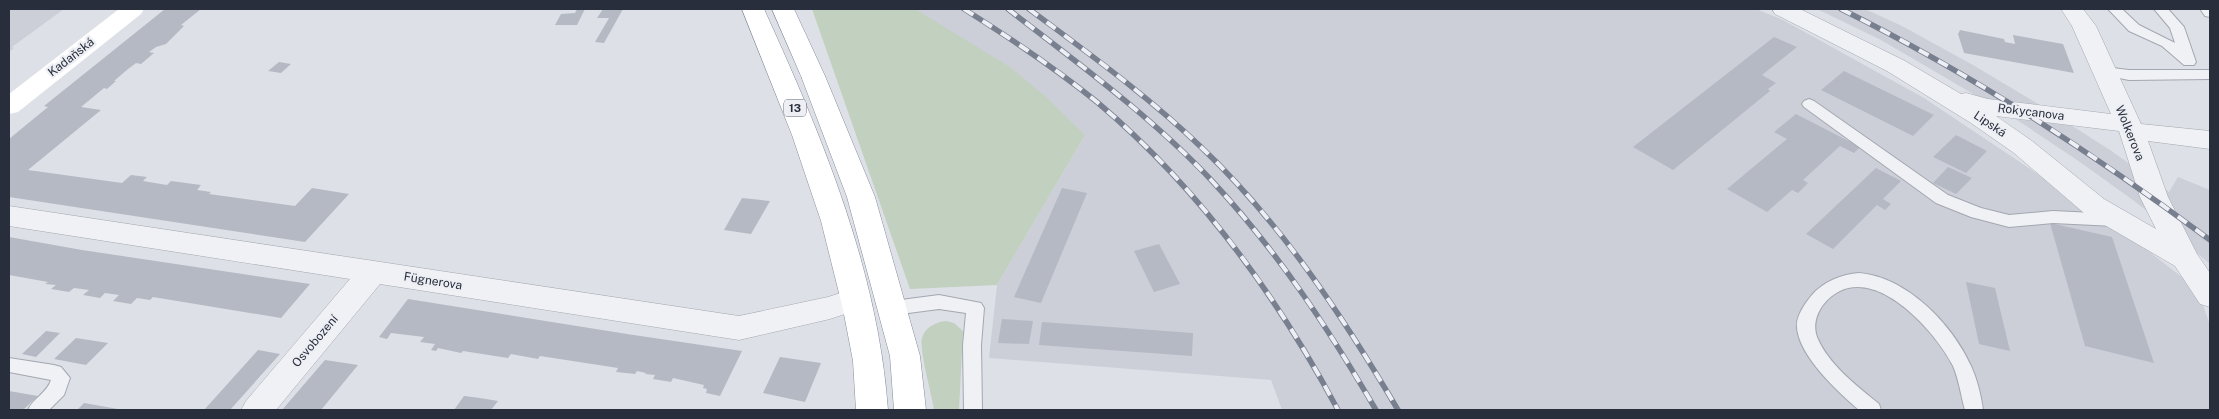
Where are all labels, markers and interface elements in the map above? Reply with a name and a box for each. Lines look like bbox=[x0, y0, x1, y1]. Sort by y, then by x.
street label: Kadaňská bbox=[45, 35, 97, 79]
road number: 13 bbox=[784, 100, 806, 116]
street label: Rokycanova bbox=[1997, 101, 2065, 123]
street label: Wolkerova bbox=[2113, 103, 2147, 163]
street label: Lipská bbox=[1971, 108, 2009, 140]
street label: Fügnerova bbox=[403, 269, 463, 293]
street label: Osvobození bbox=[289, 311, 342, 370]

